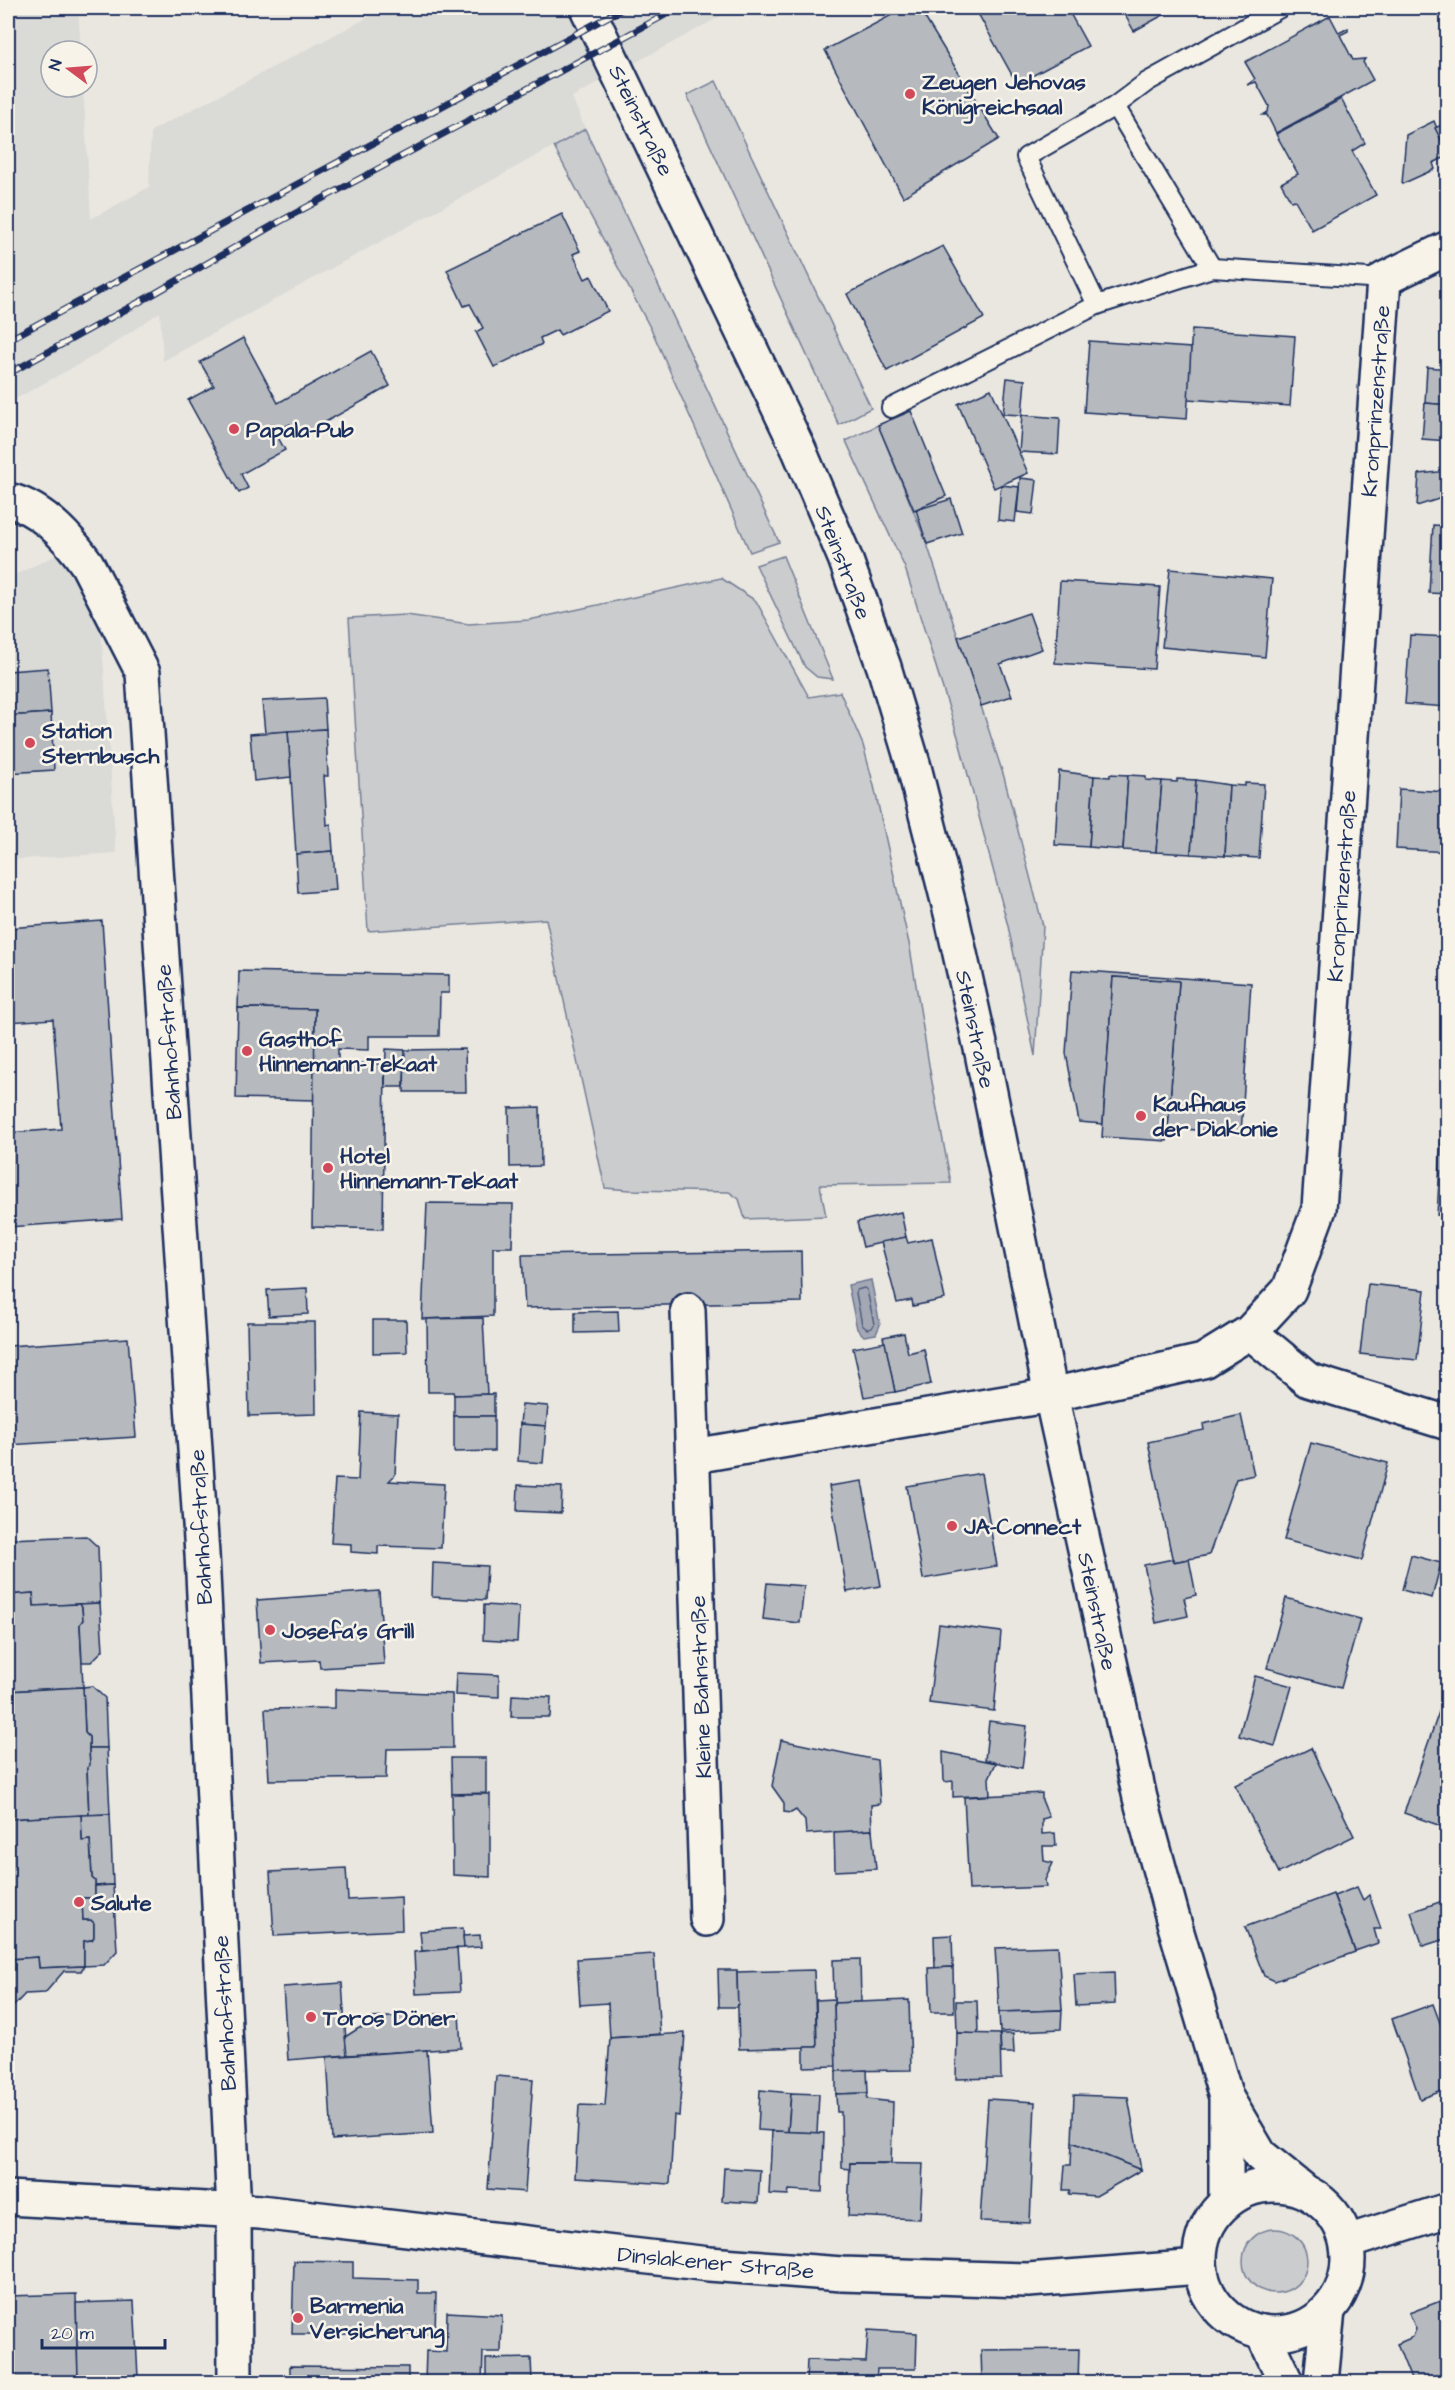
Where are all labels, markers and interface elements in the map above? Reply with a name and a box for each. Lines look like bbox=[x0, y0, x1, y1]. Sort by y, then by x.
north arrow bbox=[39, 39, 99, 99]
text: N bbox=[44, 57, 67, 73]
street label: Steinstraße bbox=[600, 60, 681, 182]
place label: Zeugen Jehovas Königreichsaal bbox=[922, 67, 1086, 124]
marker: Zeugen Jehovas Königreichsaal bbox=[903, 87, 917, 101]
street label: Kronprinzenstraße bbox=[1354, 304, 1399, 498]
place label: Papala-Pub bbox=[246, 415, 354, 446]
marker: Papala-Pub bbox=[227, 422, 241, 436]
street label: Steinstraße bbox=[807, 501, 879, 624]
place label: Station Sternbusch bbox=[41, 716, 161, 772]
marker: Station Sternbusch bbox=[23, 736, 37, 750]
street label: Kronprinzenstraße bbox=[1320, 789, 1365, 983]
street label: Bahnhofstraße bbox=[149, 963, 190, 1121]
street label: Steinstraße bbox=[947, 967, 1002, 1091]
place label: Gasthof Hinnemann-Tekaat bbox=[259, 1024, 438, 1080]
marker: Gasthof Hinnemann-Tekaat bbox=[240, 1044, 254, 1058]
place label: Kaufhaus der Diakonie bbox=[1152, 1089, 1278, 1145]
marker: Kaufhaus der Diakonie bbox=[1134, 1109, 1148, 1123]
place label: Hotel Hinnemann-Tekaat bbox=[340, 1141, 519, 1197]
marker: Hotel Hinnemann-Tekaat bbox=[321, 1161, 335, 1175]
street label: Bahnhofstraße bbox=[182, 1448, 221, 1606]
place label: JA-Connect bbox=[963, 1512, 1082, 1543]
marker: JA-Connect bbox=[945, 1519, 959, 1533]
street label: Steinstraße bbox=[1069, 1549, 1124, 1673]
street label: Kleine Bahnstraße bbox=[683, 1595, 720, 1779]
place label: Josefa's Grill bbox=[281, 1616, 415, 1647]
marker: Josefa's Grill bbox=[263, 1623, 277, 1637]
place label: Salute bbox=[90, 1888, 152, 1919]
marker: Salute bbox=[72, 1895, 86, 1909]
street label: Bahnhofstraße bbox=[206, 1934, 245, 2092]
place label: Toros Döner bbox=[322, 2003, 456, 2034]
marker: Toros Döner bbox=[304, 2010, 318, 2024]
street label: Dinslakener Straße bbox=[616, 2239, 816, 2288]
place label: Barmenia Versicherung bbox=[309, 2291, 445, 2348]
marker: Barmenia Versicherung bbox=[291, 2311, 305, 2325]
scale bar bbox=[42, 2312, 165, 2350]
text: 20 m bbox=[51, 2321, 94, 2346]

